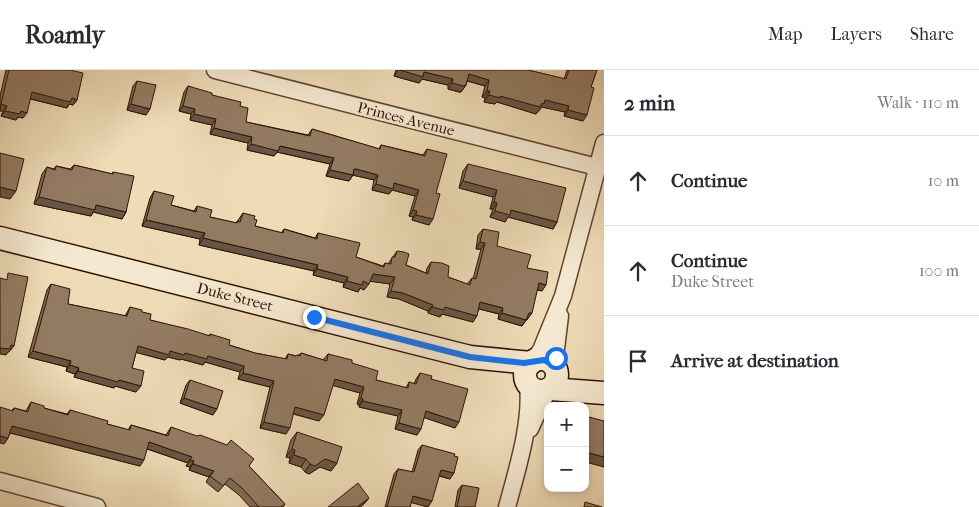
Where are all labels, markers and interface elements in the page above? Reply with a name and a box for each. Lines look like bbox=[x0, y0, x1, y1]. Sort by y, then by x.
text: Roamly bbox=[25, 21, 104, 49]
text: Map bbox=[768, 24, 802, 45]
text: Layers bbox=[830, 24, 882, 45]
text: Share bbox=[910, 24, 954, 45]
text: 2 min bbox=[624, 91, 675, 115]
text: Walk · 110 m bbox=[877, 93, 959, 112]
street label: Princes Avenue bbox=[355, 98, 457, 140]
icon: ahead bbox=[624, 167, 652, 195]
text: Continue bbox=[671, 170, 747, 192]
text: 10 m bbox=[928, 171, 959, 190]
text: Continue bbox=[671, 250, 747, 272]
icon: ahead bbox=[624, 257, 652, 285]
text: 100 m bbox=[919, 261, 959, 280]
text: Duke Street bbox=[671, 272, 754, 291]
street label: Duke Street bbox=[195, 279, 275, 315]
route end bbox=[303, 306, 326, 329]
route start bbox=[545, 347, 568, 370]
icon: arrive bbox=[624, 347, 652, 375]
text: Arrive at destination bbox=[671, 350, 839, 372]
map controls bbox=[544, 402, 589, 492]
button: + bbox=[544, 402, 589, 447]
button: − bbox=[544, 447, 589, 492]

